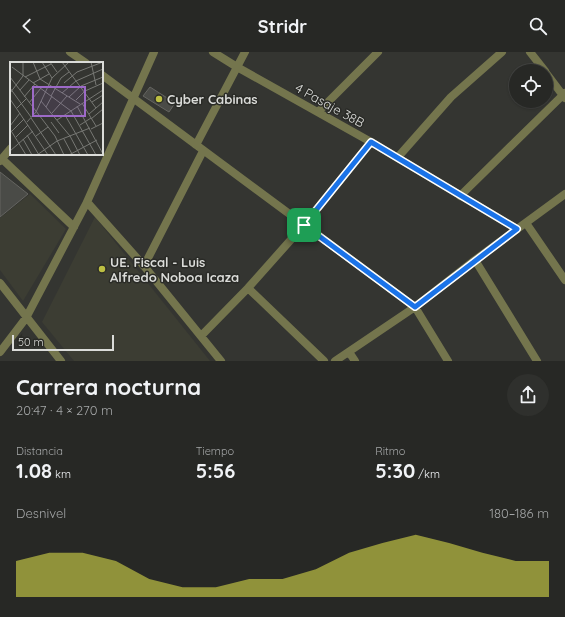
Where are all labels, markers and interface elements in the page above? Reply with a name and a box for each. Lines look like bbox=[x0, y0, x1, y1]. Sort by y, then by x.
icon: back bbox=[16, 15, 38, 37]
text: Stridr bbox=[258, 15, 307, 38]
icon: search bbox=[527, 15, 549, 37]
inset map bbox=[10, 62, 103, 155]
map controls bbox=[509, 64, 553, 108]
button: locate bbox=[509, 64, 553, 108]
street label: 4 Pasaje 38B bbox=[293, 79, 367, 131]
place label: Cyber Cabinas bbox=[167, 91, 258, 107]
marker: Cyber Cabinas bbox=[154, 94, 164, 104]
pin bbox=[287, 208, 321, 242]
icon: arrive bbox=[293, 214, 315, 236]
place label: UE. Fiscal - Luis Alfredo Noboa Icaza bbox=[110, 254, 239, 285]
marker: UE. Fiscal - Luis Alfredo Noboa Icaza bbox=[97, 264, 107, 274]
scale bar bbox=[12, 333, 114, 352]
text: 50 m bbox=[18, 335, 44, 349]
text: Carrera nocturna bbox=[16, 373, 201, 401]
button: share bbox=[507, 374, 549, 416]
text: 20:47 · 4 × 270 m bbox=[16, 402, 113, 418]
text: Distancia bbox=[16, 444, 63, 458]
text: Tiempo bbox=[196, 444, 234, 458]
text: Ritmo bbox=[375, 444, 405, 458]
text: 1.08 bbox=[16, 458, 52, 483]
text: 5:56 bbox=[196, 458, 235, 483]
text: 5:30 bbox=[375, 458, 415, 483]
text: km bbox=[52, 467, 71, 481]
text: /km bbox=[415, 467, 440, 481]
text: Desnivel bbox=[16, 505, 66, 521]
text: 180–186 m bbox=[489, 505, 549, 521]

